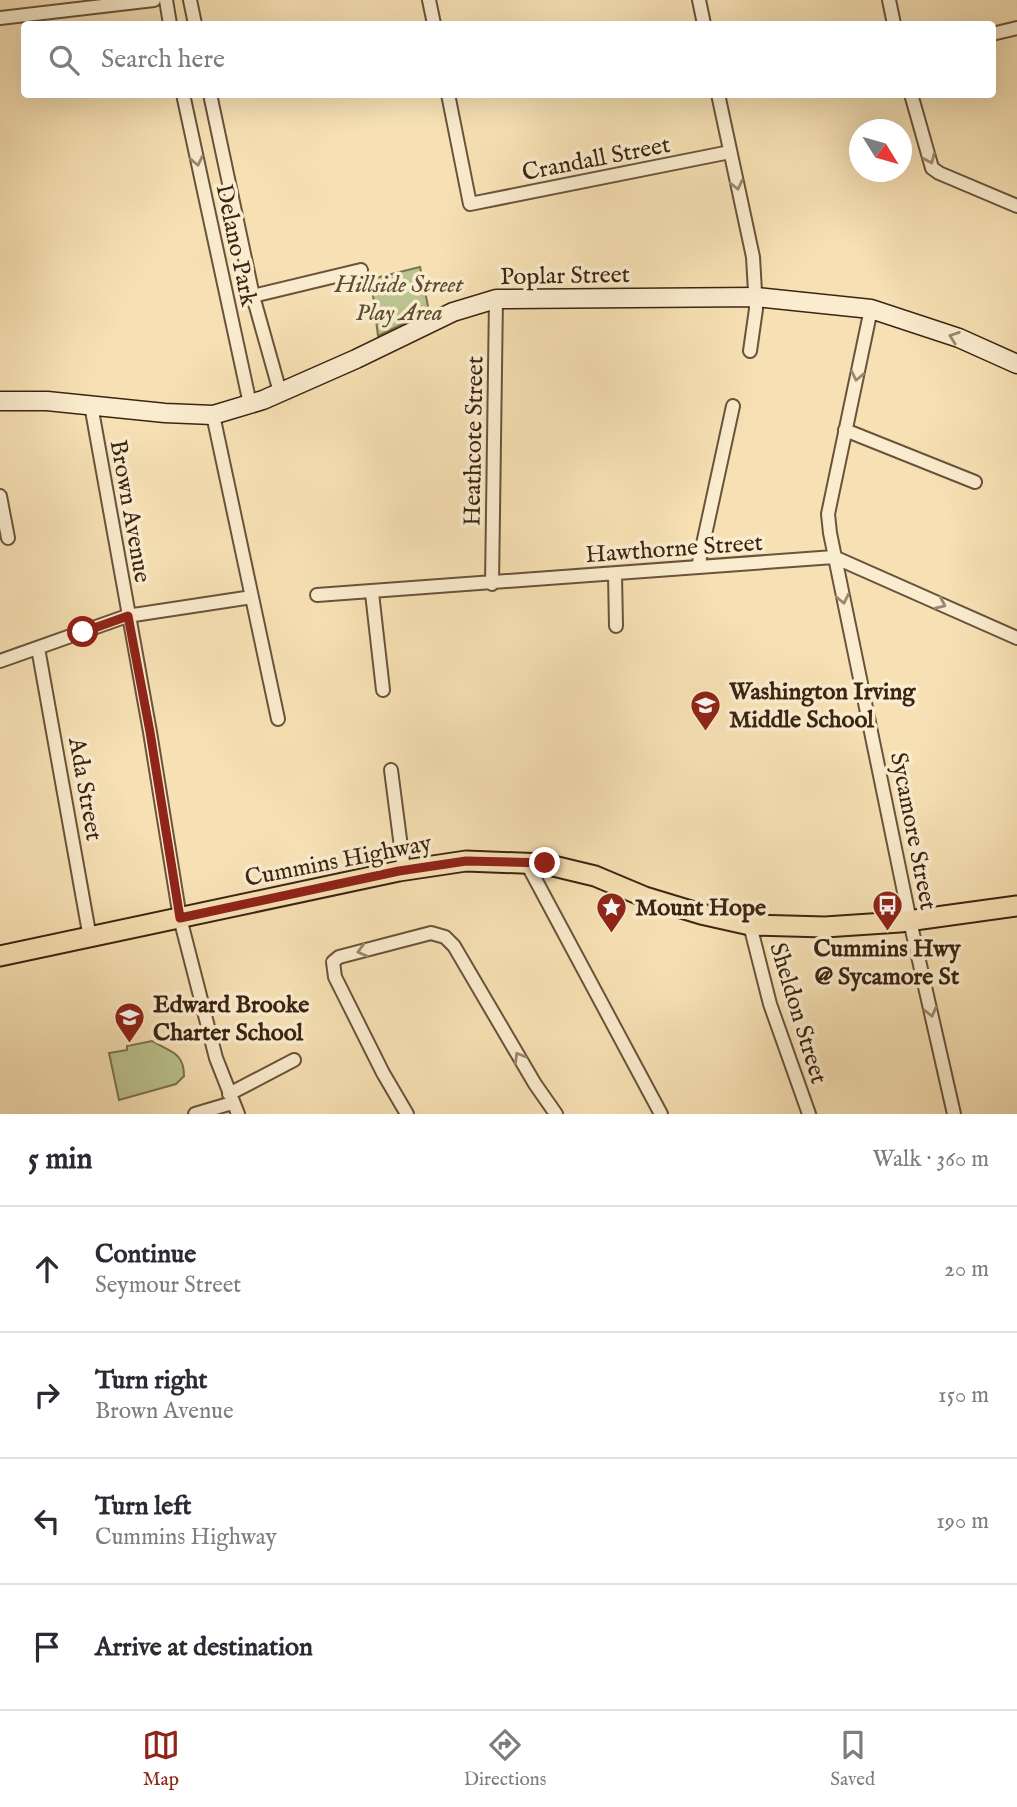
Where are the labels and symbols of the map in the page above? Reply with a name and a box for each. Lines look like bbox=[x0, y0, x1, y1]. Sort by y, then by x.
north arrow bbox=[849, 119, 912, 182]
street label: Crandall Street bbox=[520, 130, 673, 189]
one-way arrow bbox=[922, 152, 935, 165]
one-way arrow bbox=[189, 155, 204, 167]
one-way arrow bbox=[729, 179, 744, 191]
street label: Delano Park bbox=[207, 182, 264, 309]
street label: Poplar Street bbox=[500, 260, 630, 293]
park label: Hillside Street Play Area bbox=[334, 270, 465, 329]
one-way arrow bbox=[949, 331, 961, 345]
street label: Heathcote Street bbox=[458, 356, 491, 526]
one-way arrow bbox=[850, 370, 865, 382]
street label: Brown Avenue bbox=[102, 437, 157, 585]
street label: Hawthorne Street bbox=[584, 528, 764, 571]
one-way arrow bbox=[835, 593, 849, 605]
one-way arrow bbox=[934, 596, 946, 610]
route start bbox=[67, 616, 98, 647]
place label: Washington Irving Middle School bbox=[728, 677, 916, 736]
school or university icon: Washington Irving Middle School bbox=[689, 688, 723, 732]
street label: Ada Street bbox=[60, 734, 109, 843]
street label: Sycamore Street bbox=[882, 750, 943, 913]
street label: Cummins Highway bbox=[242, 828, 435, 895]
route end bbox=[529, 847, 560, 878]
bus stop icon: Cummins Hwy @ Sycamore St bbox=[870, 889, 904, 933]
place icon: Mount Hope bbox=[595, 890, 629, 934]
place label: Mount Hope bbox=[635, 893, 766, 924]
place label: Cummins Hwy @ Sycamore St bbox=[813, 934, 962, 993]
street label: Sheldon Street bbox=[761, 939, 834, 1088]
one-way arrow bbox=[356, 943, 368, 957]
place label: Edward Brooke Charter School bbox=[153, 990, 309, 1049]
school or university icon: Edward Brooke Charter School bbox=[113, 1001, 147, 1045]
one-way arrow bbox=[923, 1005, 938, 1017]
one-way arrow bbox=[514, 1051, 527, 1064]

